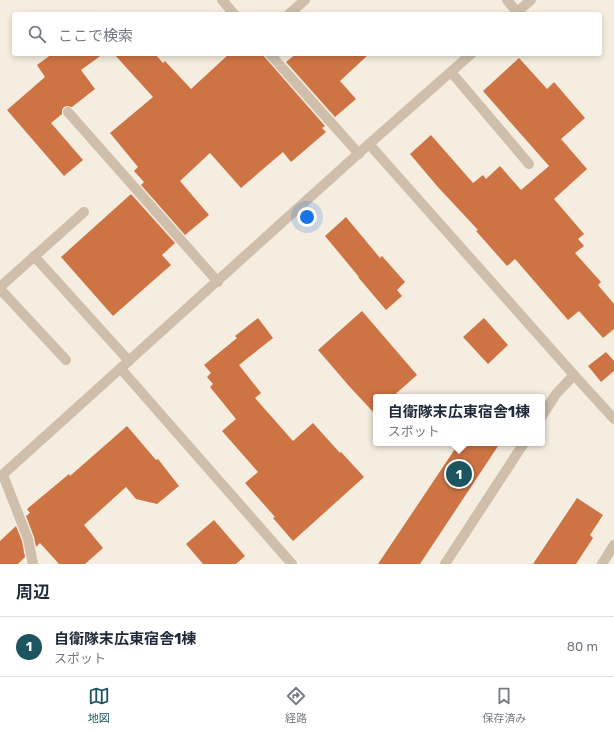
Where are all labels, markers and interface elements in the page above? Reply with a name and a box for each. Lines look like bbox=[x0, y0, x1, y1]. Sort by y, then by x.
search box bbox=[12, 12, 602, 56]
icon: search bbox=[26, 23, 48, 45]
text: ここで検索 bbox=[58, 27, 133, 45]
your location bbox=[297, 207, 317, 227]
popup bbox=[373, 394, 545, 446]
text: 自衛隊末広東宿舎1棟 bbox=[388, 403, 530, 421]
text: スポット bbox=[388, 424, 440, 439]
pin: 1 bbox=[446, 459, 472, 489]
text: 周辺 bbox=[16, 582, 50, 602]
text: 自衛隊末広東宿舎1棟 bbox=[54, 630, 196, 648]
text: 1 bbox=[26, 639, 32, 654]
text: 80 m bbox=[567, 639, 598, 654]
text: スポット bbox=[54, 651, 106, 666]
tab: 地図 bbox=[88, 685, 110, 725]
tab: 経路 bbox=[285, 685, 307, 725]
tab: 保存済み bbox=[482, 685, 526, 725]

